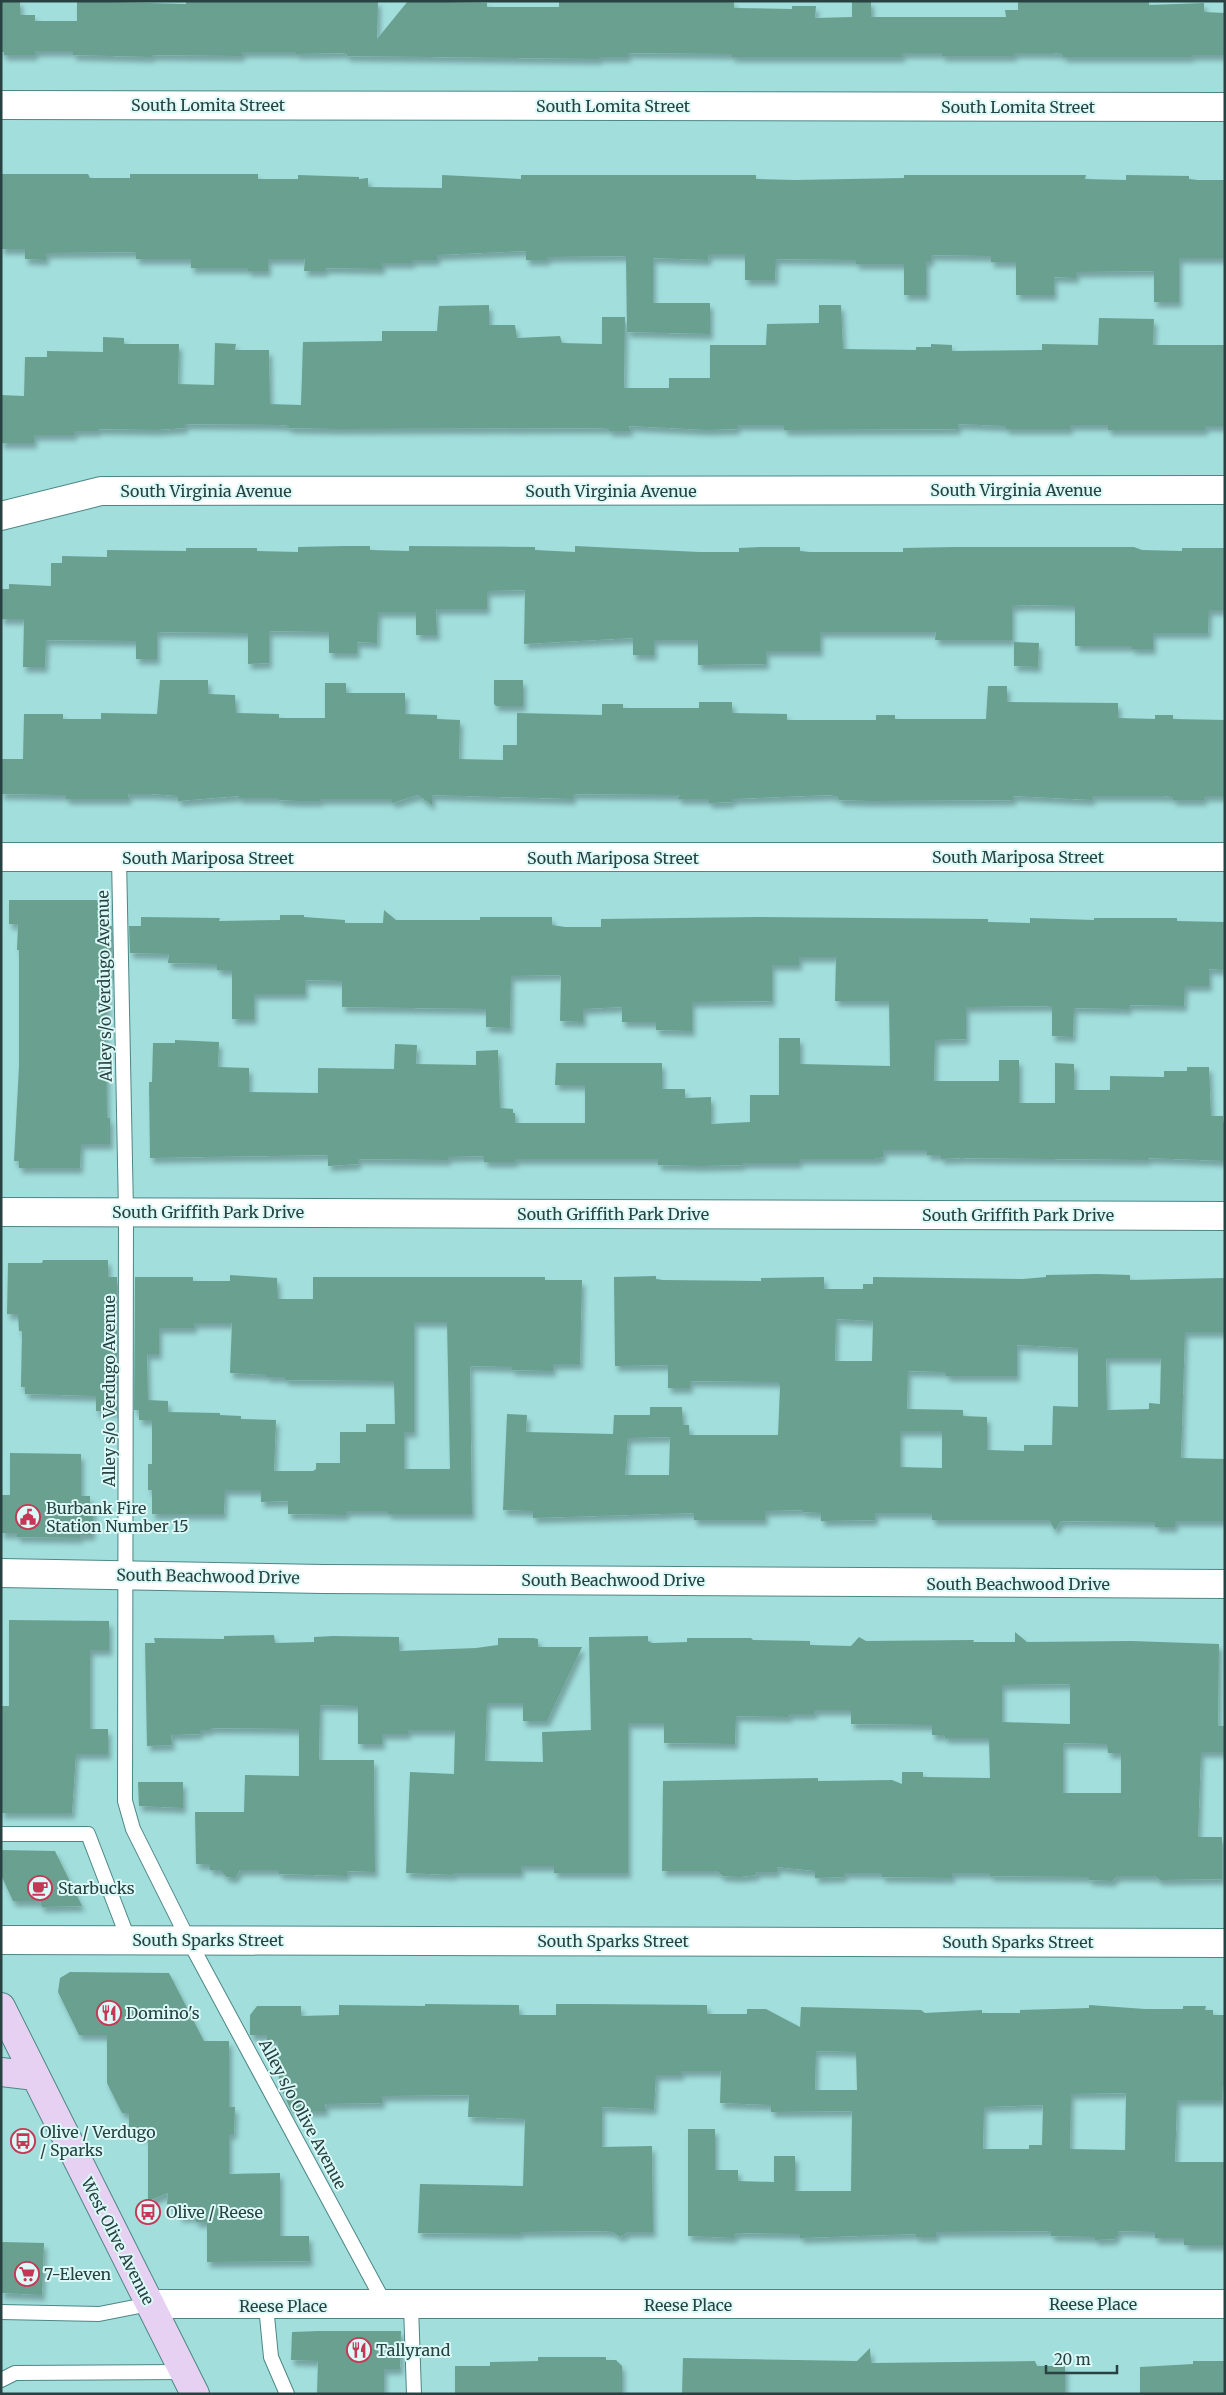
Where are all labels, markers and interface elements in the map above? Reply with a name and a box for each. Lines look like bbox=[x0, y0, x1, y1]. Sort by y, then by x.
street label: South Lomita Street bbox=[131, 95, 286, 115]
street label: South Lomita Street bbox=[536, 96, 691, 116]
street label: South Lomita Street bbox=[941, 97, 1096, 117]
street label: South Virginia Avenue bbox=[930, 480, 1102, 500]
street label: South Virginia Avenue bbox=[120, 481, 292, 501]
street label: South Virginia Avenue bbox=[525, 481, 697, 501]
street label: South Mariposa Street bbox=[932, 847, 1105, 867]
street label: South Mariposa Street bbox=[122, 848, 295, 868]
street label: South Mariposa Street bbox=[527, 848, 700, 868]
street label: Alley s/o Verdugo Avenue bbox=[92, 890, 116, 1083]
street label: South Griffith Park Drive bbox=[112, 1202, 304, 1222]
street label: South Griffith Park Drive bbox=[517, 1204, 709, 1224]
street label: South Griffith Park Drive bbox=[922, 1205, 1114, 1225]
street label: Alley s/o Verdugo Avenue bbox=[99, 1295, 119, 1488]
place label: Burbank Fire Station Number 15 bbox=[46, 1498, 189, 1536]
public building icon: Burbank Fire Station Number 15 bbox=[15, 1504, 41, 1530]
street label: South Beachwood Drive bbox=[116, 1564, 300, 1588]
street label: South Beachwood Drive bbox=[521, 1570, 705, 1590]
street label: South Beachwood Drive bbox=[926, 1574, 1110, 1594]
cafe icon: Starbucks bbox=[27, 1875, 53, 1901]
place label: Starbucks bbox=[58, 1878, 135, 1898]
street label: South Sparks Street bbox=[132, 1930, 285, 1950]
street label: South Sparks Street bbox=[537, 1931, 690, 1951]
street label: South Sparks Street bbox=[942, 1932, 1095, 1952]
restaurant icon: Domino's bbox=[96, 2000, 122, 2026]
place label: Domino's bbox=[126, 2003, 200, 2023]
street label: Alley s/o Olive Avenue bbox=[254, 2035, 351, 2193]
place label: Olive / Verdugo / Sparks bbox=[40, 2122, 155, 2160]
bus stop icon: Olive / Verdugo / Sparks bbox=[10, 2128, 36, 2154]
street label: West Olive Avenue bbox=[77, 2173, 159, 2308]
bus stop icon: Olive / Reese bbox=[135, 2199, 161, 2225]
place label: Olive / Reese bbox=[166, 2202, 263, 2222]
supermarket icon: 7-Eleven bbox=[14, 2261, 40, 2287]
place label: 7-Eleven bbox=[44, 2264, 112, 2284]
street label: Reese Place bbox=[1049, 2294, 1137, 2314]
street label: Reese Place bbox=[644, 2295, 732, 2315]
street label: Reese Place bbox=[239, 2296, 327, 2316]
restaurant icon: Tallyrand bbox=[346, 2337, 372, 2363]
place label: Tallyrand bbox=[376, 2340, 451, 2360]
scale bar bbox=[1046, 2342, 1117, 2374]
text: 20 m bbox=[1054, 2350, 1091, 2369]

